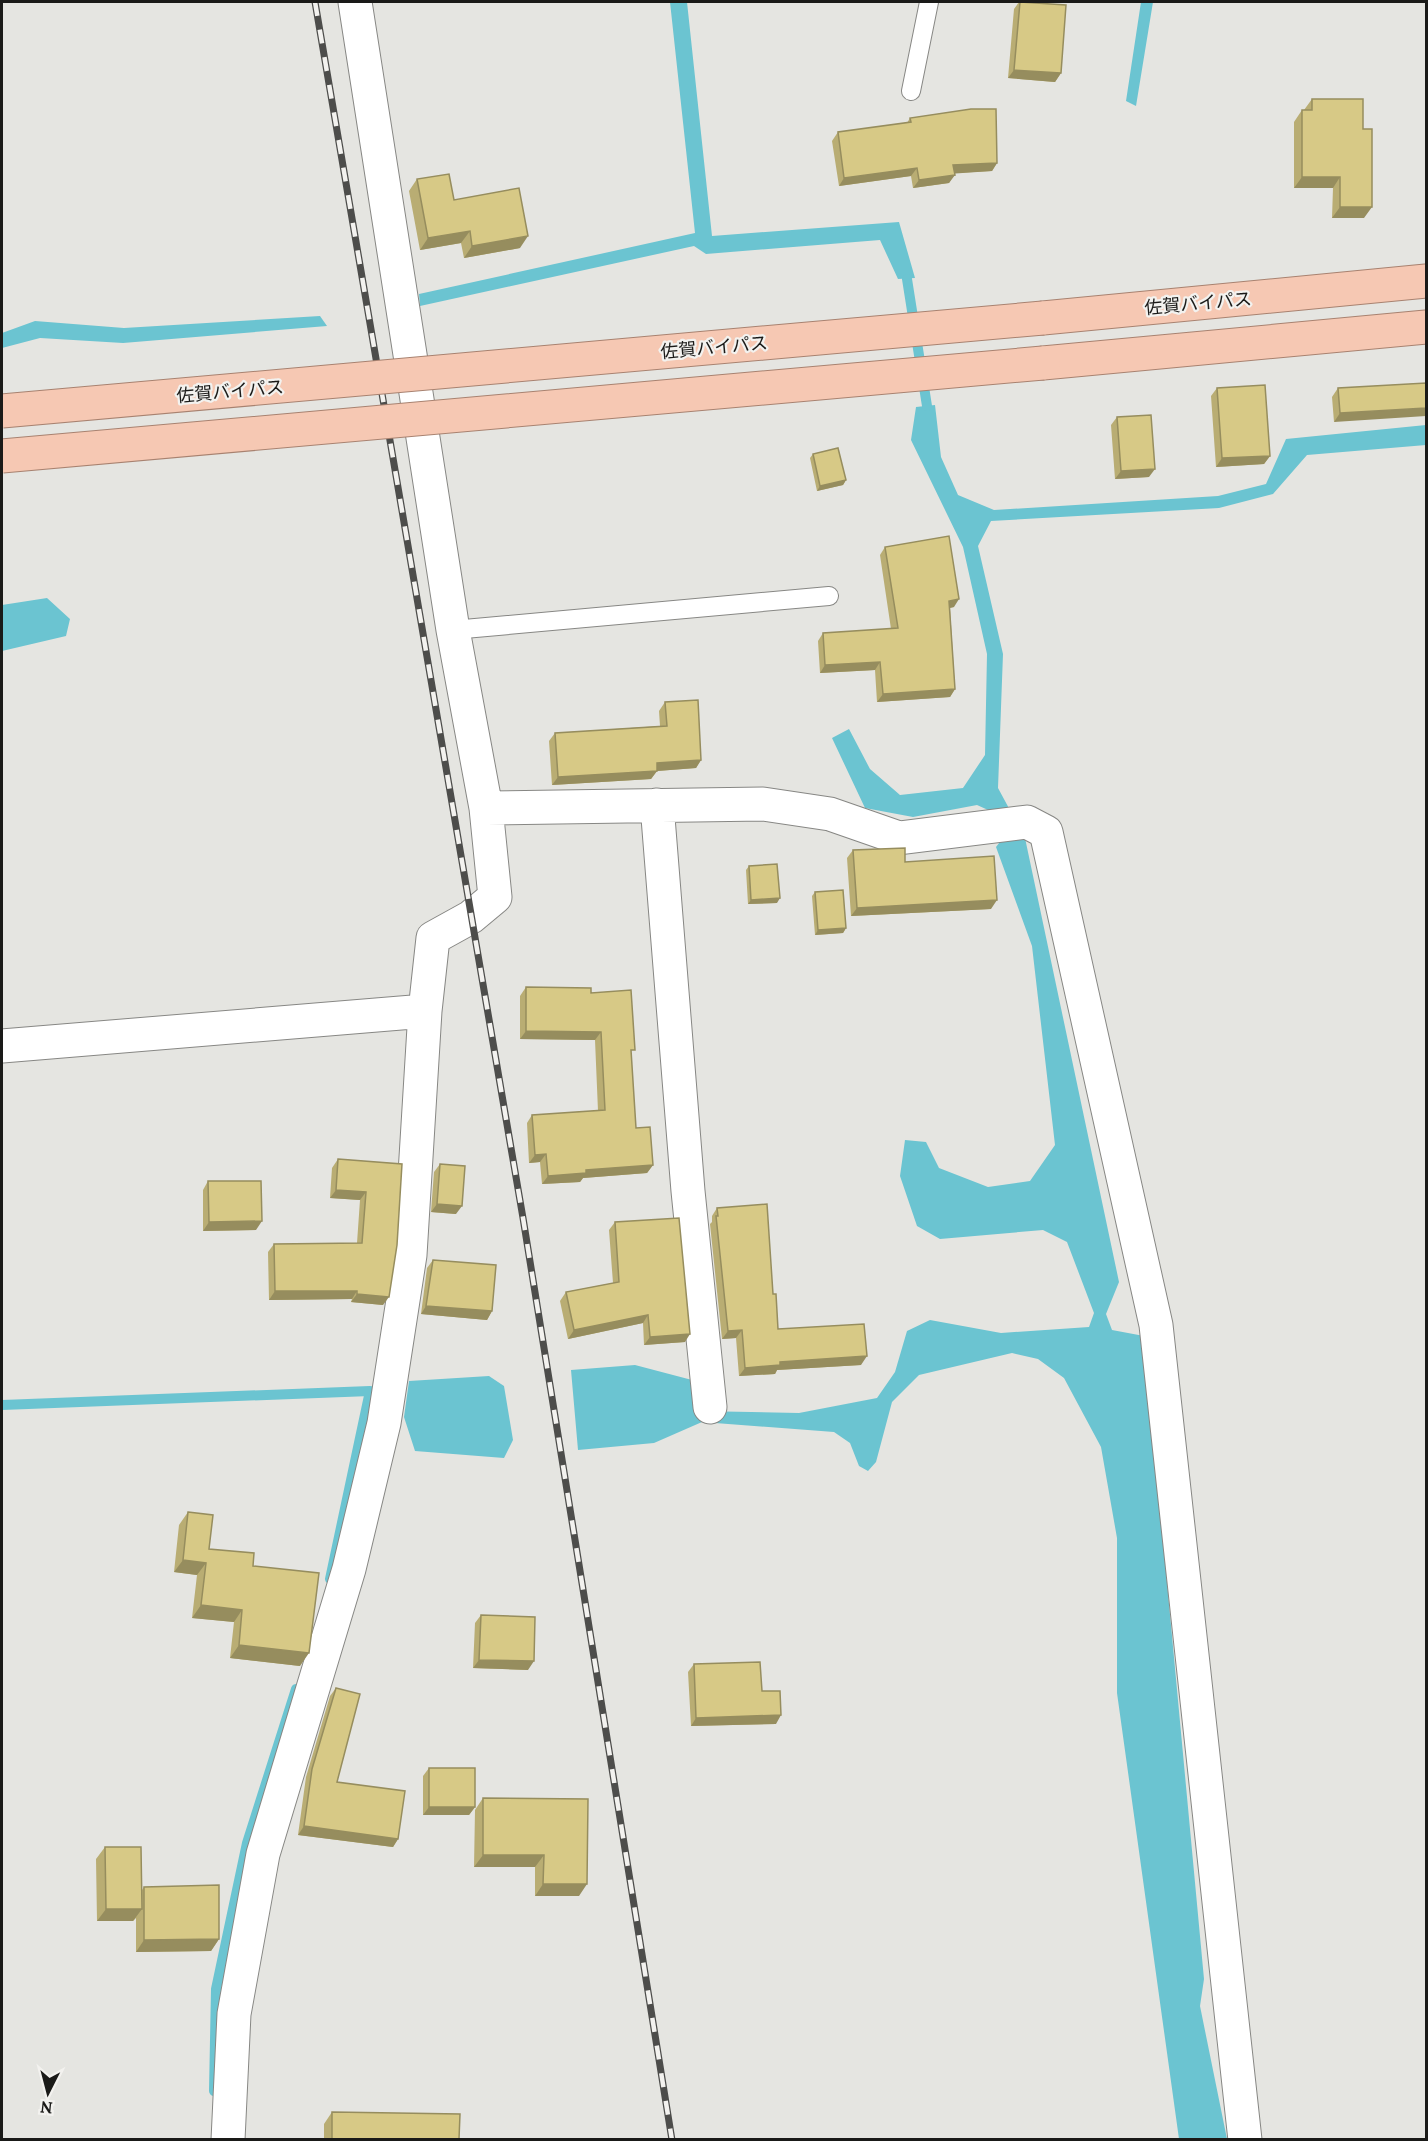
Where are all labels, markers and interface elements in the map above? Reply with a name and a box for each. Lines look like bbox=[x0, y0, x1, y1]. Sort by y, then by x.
street label: 佐賀バイパス bbox=[1143, 287, 1253, 319]
street label: 佐賀バイパス bbox=[659, 331, 769, 363]
street label: 佐賀バイパス bbox=[175, 375, 285, 407]
north arrow bbox=[18, 2063, 78, 2123]
text: N bbox=[39, 2097, 54, 2119]

